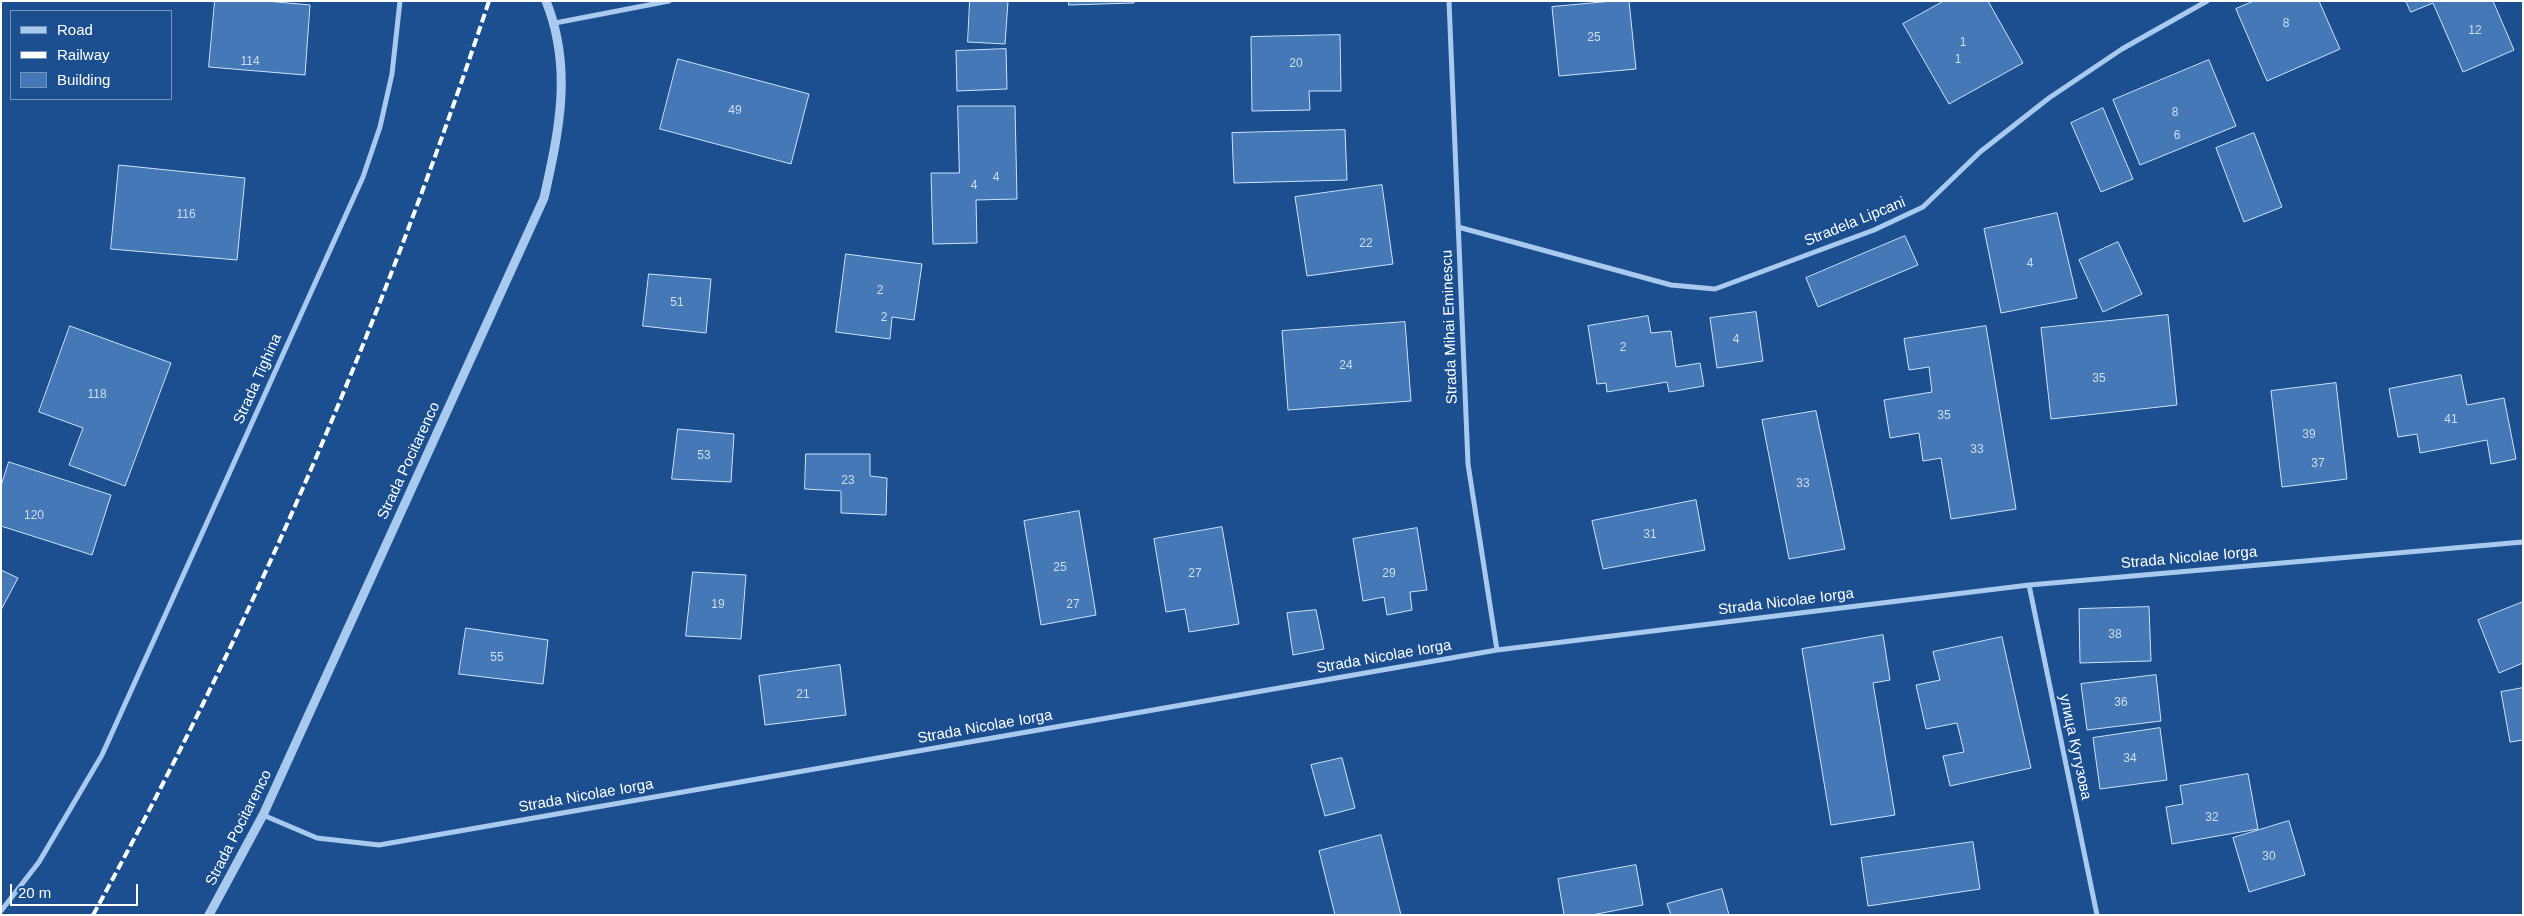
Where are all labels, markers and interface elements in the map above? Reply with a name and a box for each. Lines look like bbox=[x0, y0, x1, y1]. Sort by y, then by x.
legend bbox=[10, 10, 172, 100]
house number: 8 bbox=[2283, 17, 2289, 31]
text: Road bbox=[57, 21, 93, 38]
house number: 12 bbox=[2468, 24, 2482, 38]
house number: 25 bbox=[1587, 31, 1601, 45]
house number: 1 bbox=[1960, 36, 1966, 50]
text: Railway bbox=[57, 46, 110, 63]
house number: 1 bbox=[1955, 53, 1961, 67]
house number: 114 bbox=[240, 55, 260, 69]
house number: 20 bbox=[1289, 57, 1303, 71]
text: Building bbox=[57, 71, 110, 88]
house number: 49 bbox=[728, 104, 742, 118]
house number: 8 bbox=[2172, 106, 2178, 120]
house number: 6 bbox=[2174, 129, 2180, 143]
house number: 4 bbox=[993, 171, 999, 185]
house number: 4 bbox=[971, 179, 977, 193]
street label: Stradela Lipcani bbox=[1802, 194, 1908, 250]
house number: 116 bbox=[176, 208, 196, 222]
house number: 22 bbox=[1359, 237, 1373, 251]
street label: Strada Mihai Eminescu bbox=[1438, 250, 1462, 404]
house number: 4 bbox=[2027, 257, 2033, 271]
house number: 2 bbox=[877, 284, 883, 298]
house number: 51 bbox=[670, 296, 684, 310]
house number: 2 bbox=[881, 311, 887, 325]
street label: Strada Tighina bbox=[230, 331, 286, 427]
house number: 4 bbox=[1733, 333, 1739, 347]
house number: 2 bbox=[1620, 341, 1626, 355]
house number: 24 bbox=[1339, 359, 1353, 373]
house number: 35 bbox=[2092, 372, 2106, 386]
house number: 118 bbox=[87, 388, 107, 402]
street label: Strada Pocitarenco bbox=[374, 399, 444, 523]
house number: 35 bbox=[1937, 409, 1951, 423]
house number: 41 bbox=[2444, 413, 2458, 427]
house number: 39 bbox=[2302, 428, 2316, 442]
house number: 33 bbox=[1970, 443, 1984, 457]
house number: 53 bbox=[697, 449, 711, 463]
house number: 37 bbox=[2311, 457, 2325, 471]
house number: 23 bbox=[841, 474, 855, 488]
house number: 33 bbox=[1796, 477, 1810, 491]
house number: 120 bbox=[24, 509, 44, 523]
house number: 31 bbox=[1643, 528, 1657, 542]
street label: Strada Nicolae Iorga bbox=[2120, 543, 2258, 573]
house number: 25 bbox=[1053, 561, 1067, 575]
house number: 27 bbox=[1188, 567, 1202, 581]
house number: 29 bbox=[1382, 567, 1396, 581]
street label: Strada Nicolae Iorga bbox=[1717, 585, 1855, 619]
house number: 19 bbox=[711, 598, 725, 612]
house number: 27 bbox=[1066, 598, 1080, 612]
house number: 38 bbox=[2108, 628, 2122, 642]
street label: Strada Nicolae Iorga bbox=[1315, 636, 1453, 678]
house number: 55 bbox=[490, 651, 504, 665]
house number: 21 bbox=[796, 688, 810, 702]
street label: улица Кутузова bbox=[2055, 693, 2095, 801]
house number: 36 bbox=[2114, 696, 2128, 710]
street label: Strada Nicolae Iorga bbox=[916, 706, 1054, 748]
house number: 34 bbox=[2123, 752, 2137, 766]
street label: Strada Pocitarenco bbox=[202, 767, 276, 889]
street label: Strada Nicolae Iorga bbox=[517, 775, 655, 817]
house number: 32 bbox=[2205, 811, 2219, 825]
house number: 30 bbox=[2262, 850, 2276, 864]
scale bar bbox=[12, 874, 140, 906]
text: 20 m bbox=[18, 884, 51, 901]

